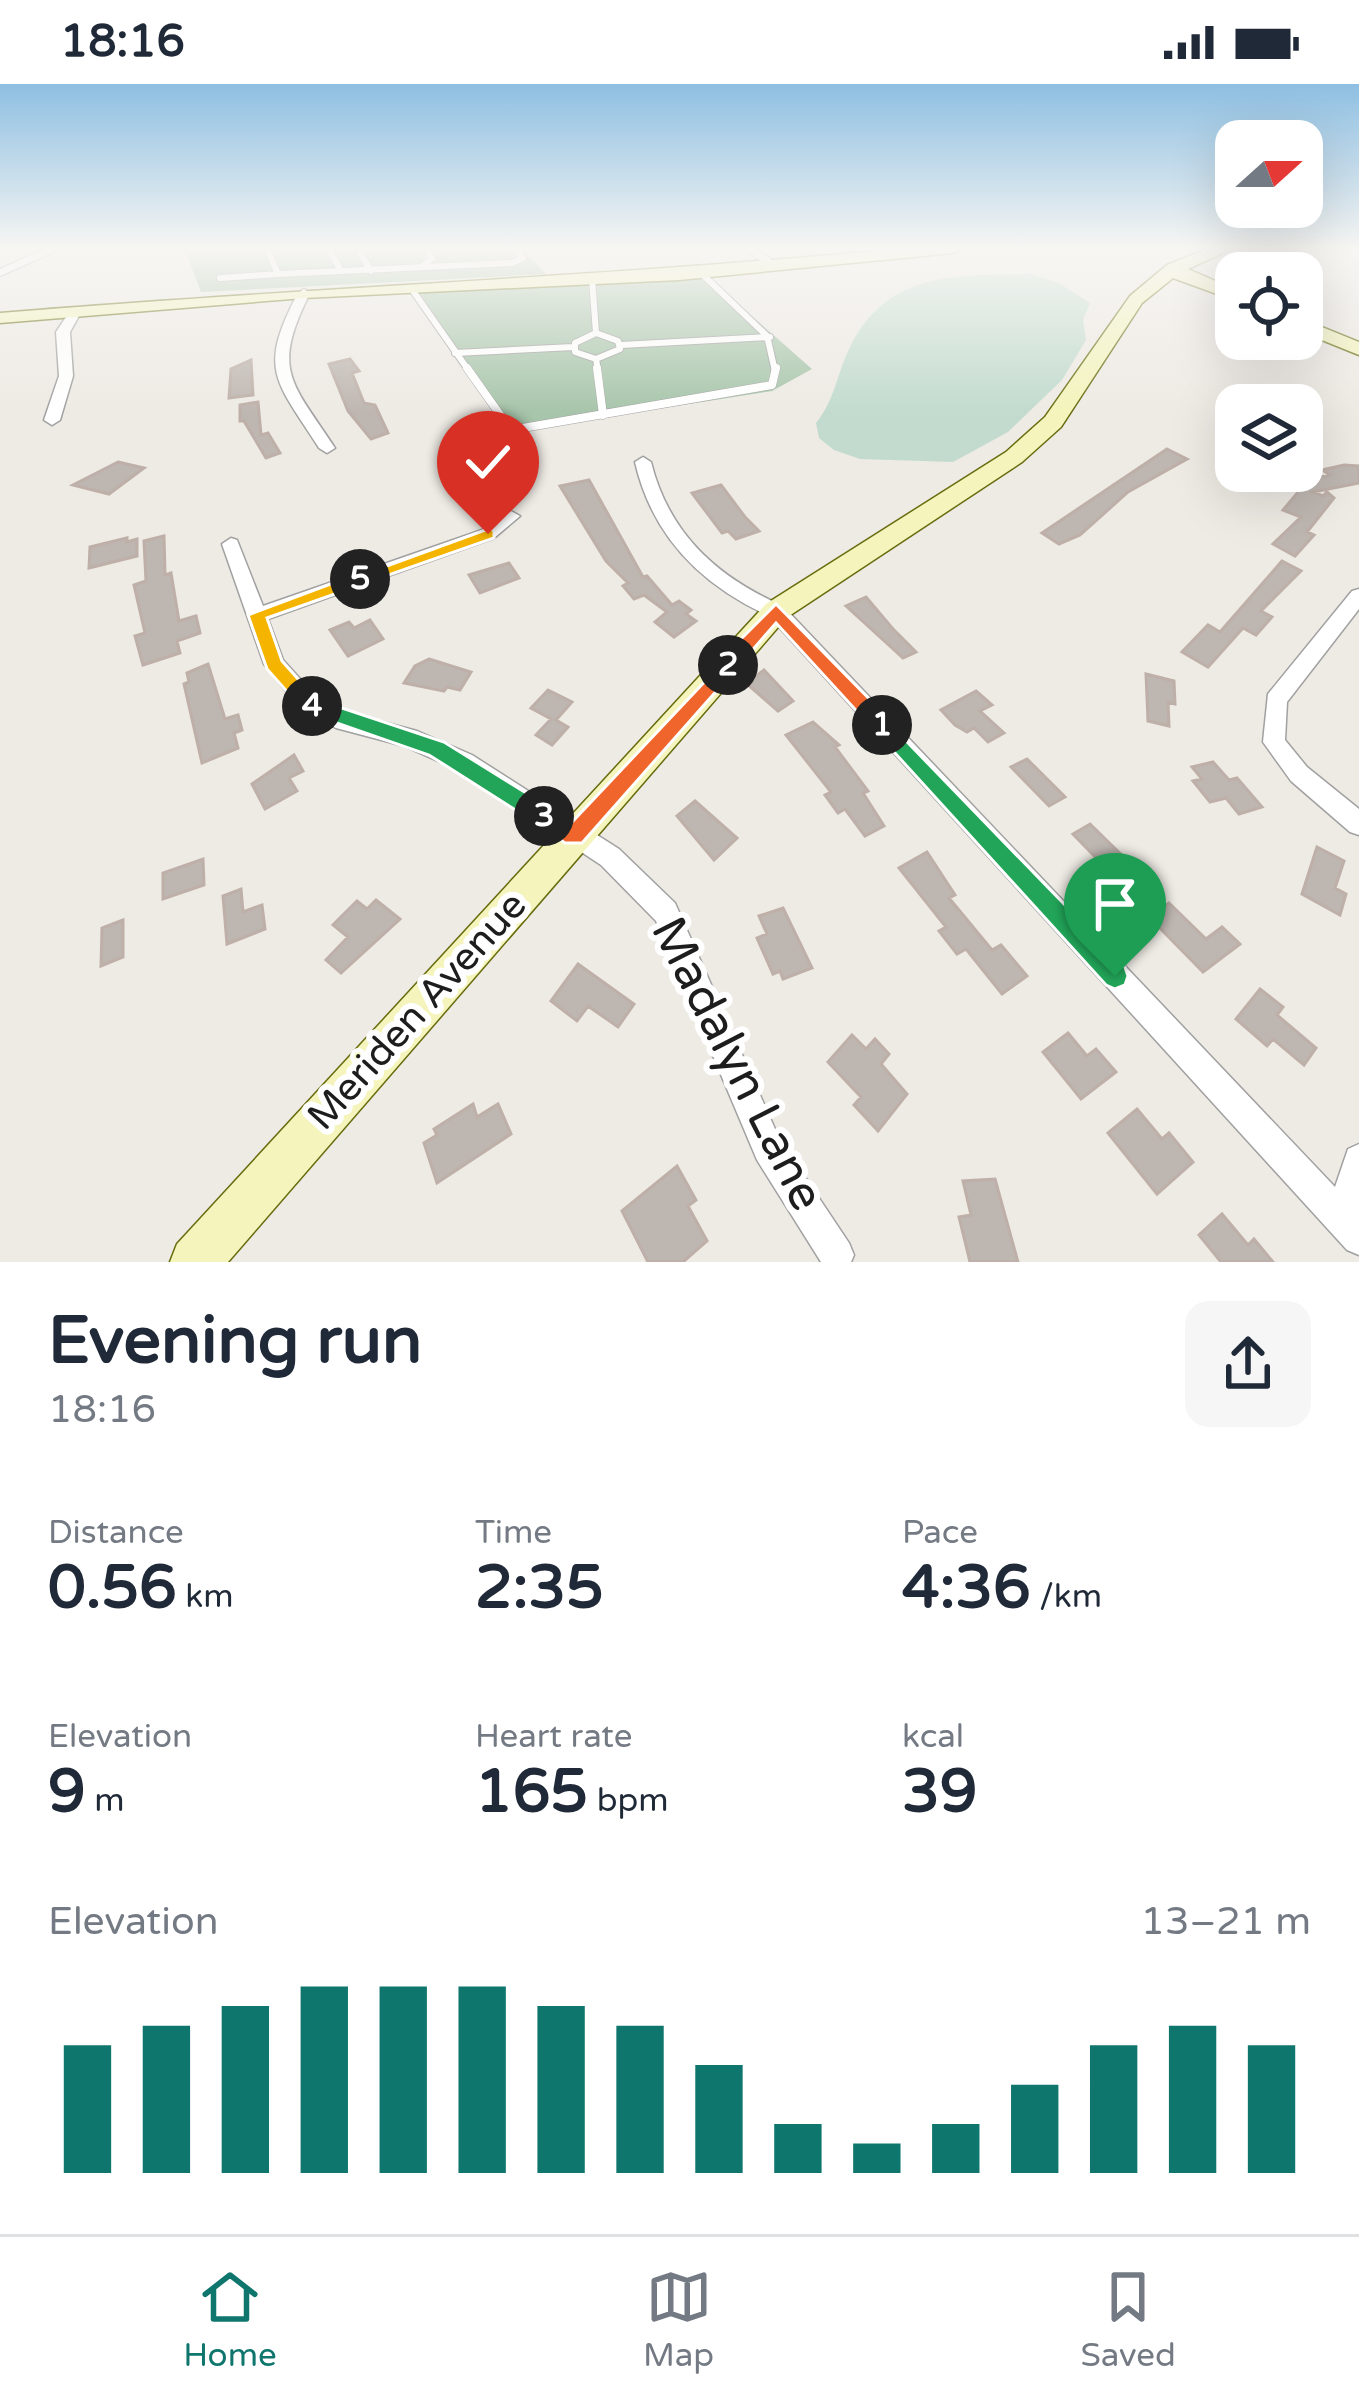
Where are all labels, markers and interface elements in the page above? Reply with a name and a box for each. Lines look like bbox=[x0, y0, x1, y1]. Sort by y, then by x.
text: 18:16 bbox=[60, 15, 185, 69]
north arrow bbox=[1215, 120, 1323, 228]
map controls bbox=[1215, 120, 1323, 492]
button: locate bbox=[1215, 252, 1323, 360]
button: layers bbox=[1215, 384, 1323, 492]
pin bbox=[437, 411, 539, 534]
icon: check bbox=[455, 429, 521, 495]
pin: 5 bbox=[330, 549, 390, 609]
text: 5 bbox=[350, 559, 370, 598]
pin: 2 bbox=[698, 635, 758, 695]
text: 2 bbox=[718, 645, 738, 684]
pin: 4 bbox=[282, 676, 342, 736]
text: 4 bbox=[302, 686, 322, 725]
pin: 1 bbox=[852, 695, 912, 755]
text: 1 bbox=[872, 705, 892, 744]
pin: 3 bbox=[514, 786, 574, 846]
text: 3 bbox=[534, 796, 554, 835]
pin bbox=[1064, 853, 1166, 976]
icon: arrive bbox=[1082, 871, 1148, 937]
street label: Meriden Avenue bbox=[298, 882, 536, 1140]
street label: Madalyn Lane bbox=[638, 908, 836, 1220]
text: Evening run bbox=[48, 1301, 422, 1381]
button: share bbox=[1185, 1301, 1311, 1427]
text: 18:16 bbox=[48, 1386, 156, 1433]
text: Distance bbox=[48, 1513, 184, 1552]
text: Time bbox=[475, 1513, 552, 1552]
text: Pace bbox=[902, 1513, 978, 1552]
text: 0.56 bbox=[48, 1552, 177, 1624]
text: 2:35 bbox=[475, 1552, 604, 1624]
text: 4:36 bbox=[902, 1552, 1031, 1624]
text: km bbox=[177, 1577, 234, 1616]
text: /km bbox=[1031, 1577, 1102, 1616]
text: Elevation bbox=[48, 1717, 192, 1756]
text: Heart rate bbox=[475, 1717, 632, 1756]
text: kcal bbox=[902, 1717, 964, 1756]
text: 9 bbox=[48, 1756, 86, 1828]
text: 165 bbox=[475, 1756, 588, 1828]
text: 39 bbox=[902, 1756, 977, 1828]
text: m bbox=[86, 1781, 125, 1820]
text: bpm bbox=[588, 1781, 669, 1820]
text: Elevation bbox=[48, 1898, 218, 1945]
text: 13–21 m bbox=[1140, 1898, 1311, 1945]
tab: Home bbox=[183, 2264, 277, 2375]
tab: Map bbox=[643, 2264, 714, 2375]
tab: Saved bbox=[1080, 2264, 1176, 2375]

